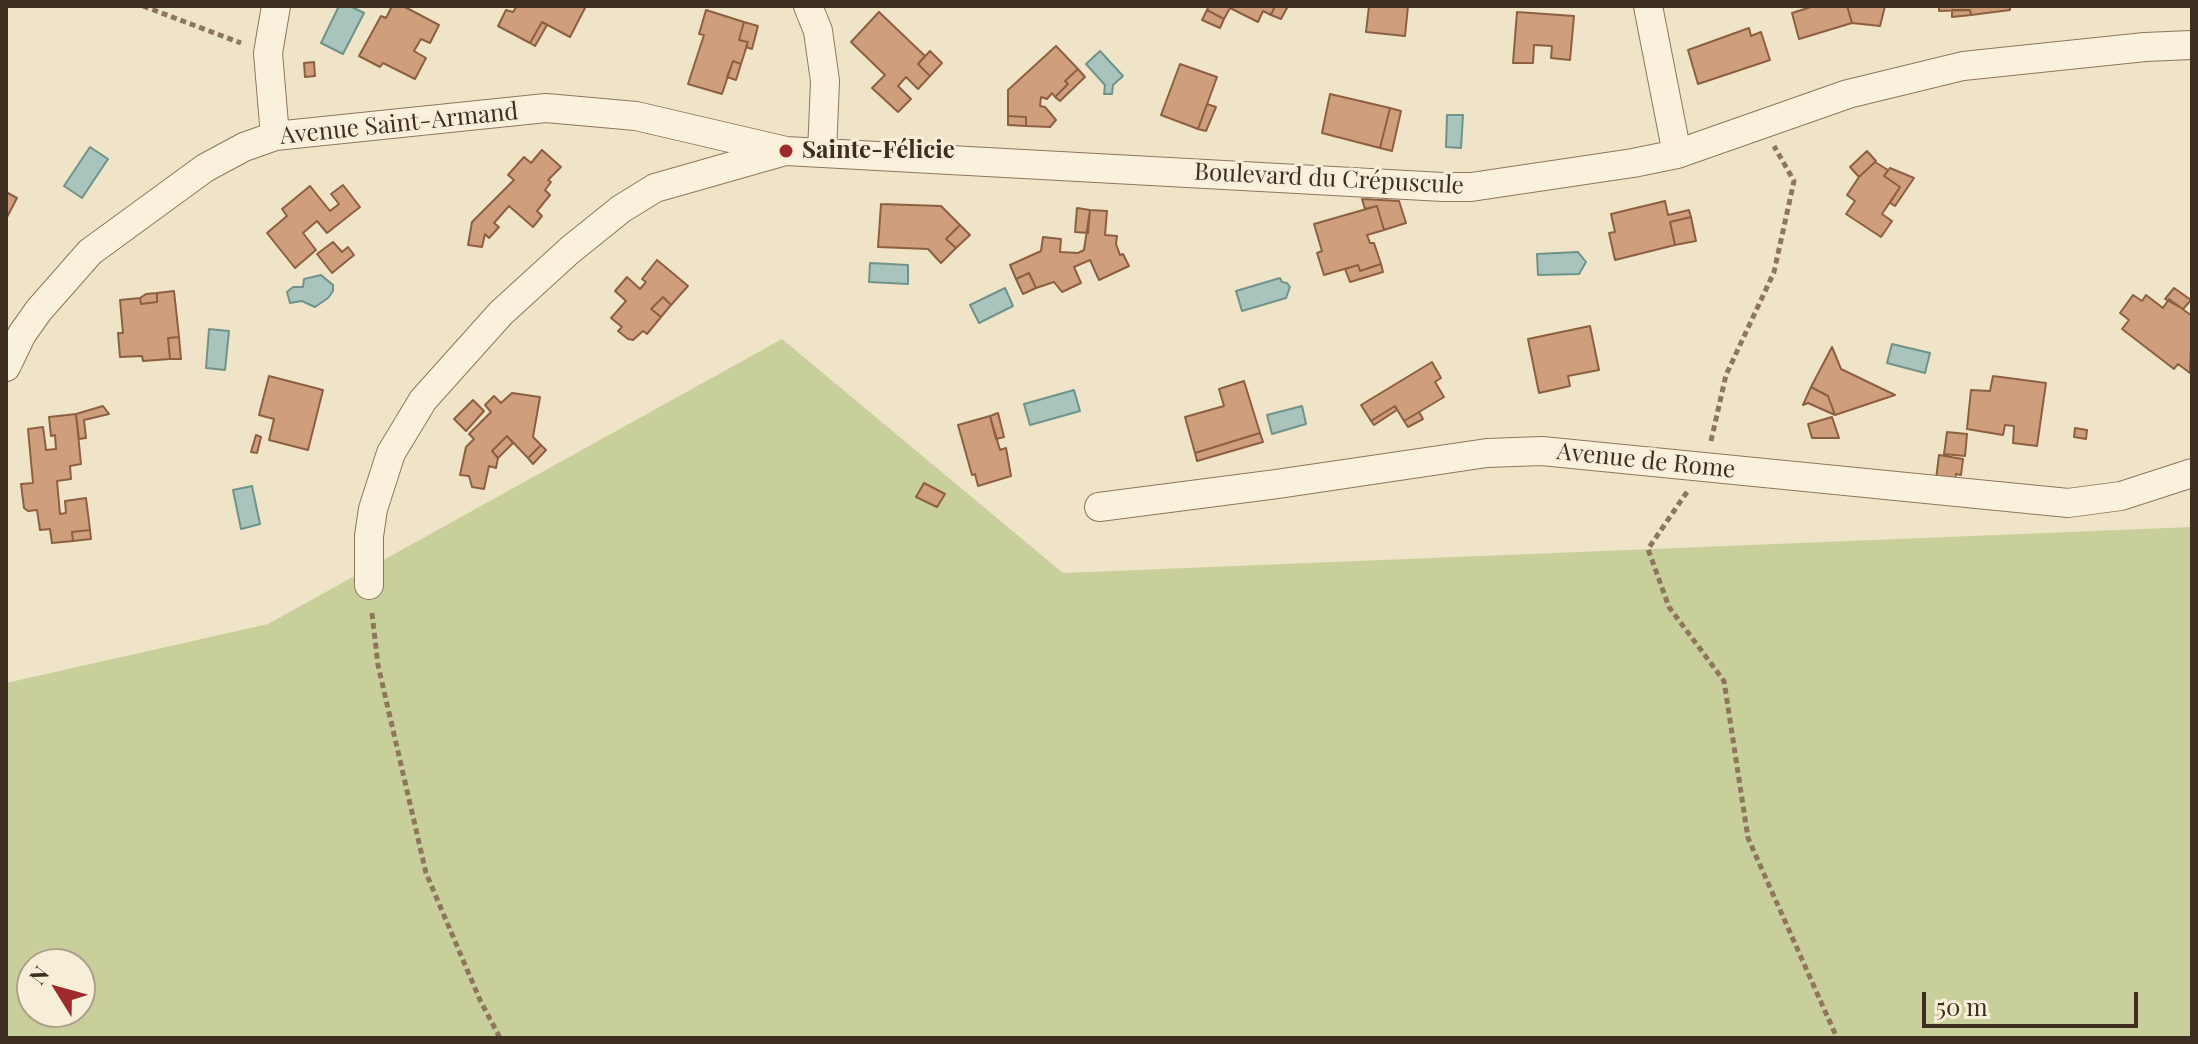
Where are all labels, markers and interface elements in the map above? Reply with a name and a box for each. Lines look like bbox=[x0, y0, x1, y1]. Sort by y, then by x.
street label: Avenue Saint-Armand bbox=[279, 97, 519, 151]
place label: Sainte-Félicie bbox=[802, 137, 955, 165]
marker: Sainte-Félicie bbox=[777, 142, 795, 160]
street label: Boulevard du Crépuscule bbox=[1193, 158, 1465, 200]
street label: Avenue de Rome bbox=[1555, 437, 1737, 485]
north arrow bbox=[16, 948, 96, 1028]
text: N bbox=[22, 959, 55, 990]
scale bar bbox=[1926, 976, 2142, 1026]
text: 50 m bbox=[1936, 990, 1988, 1022]

